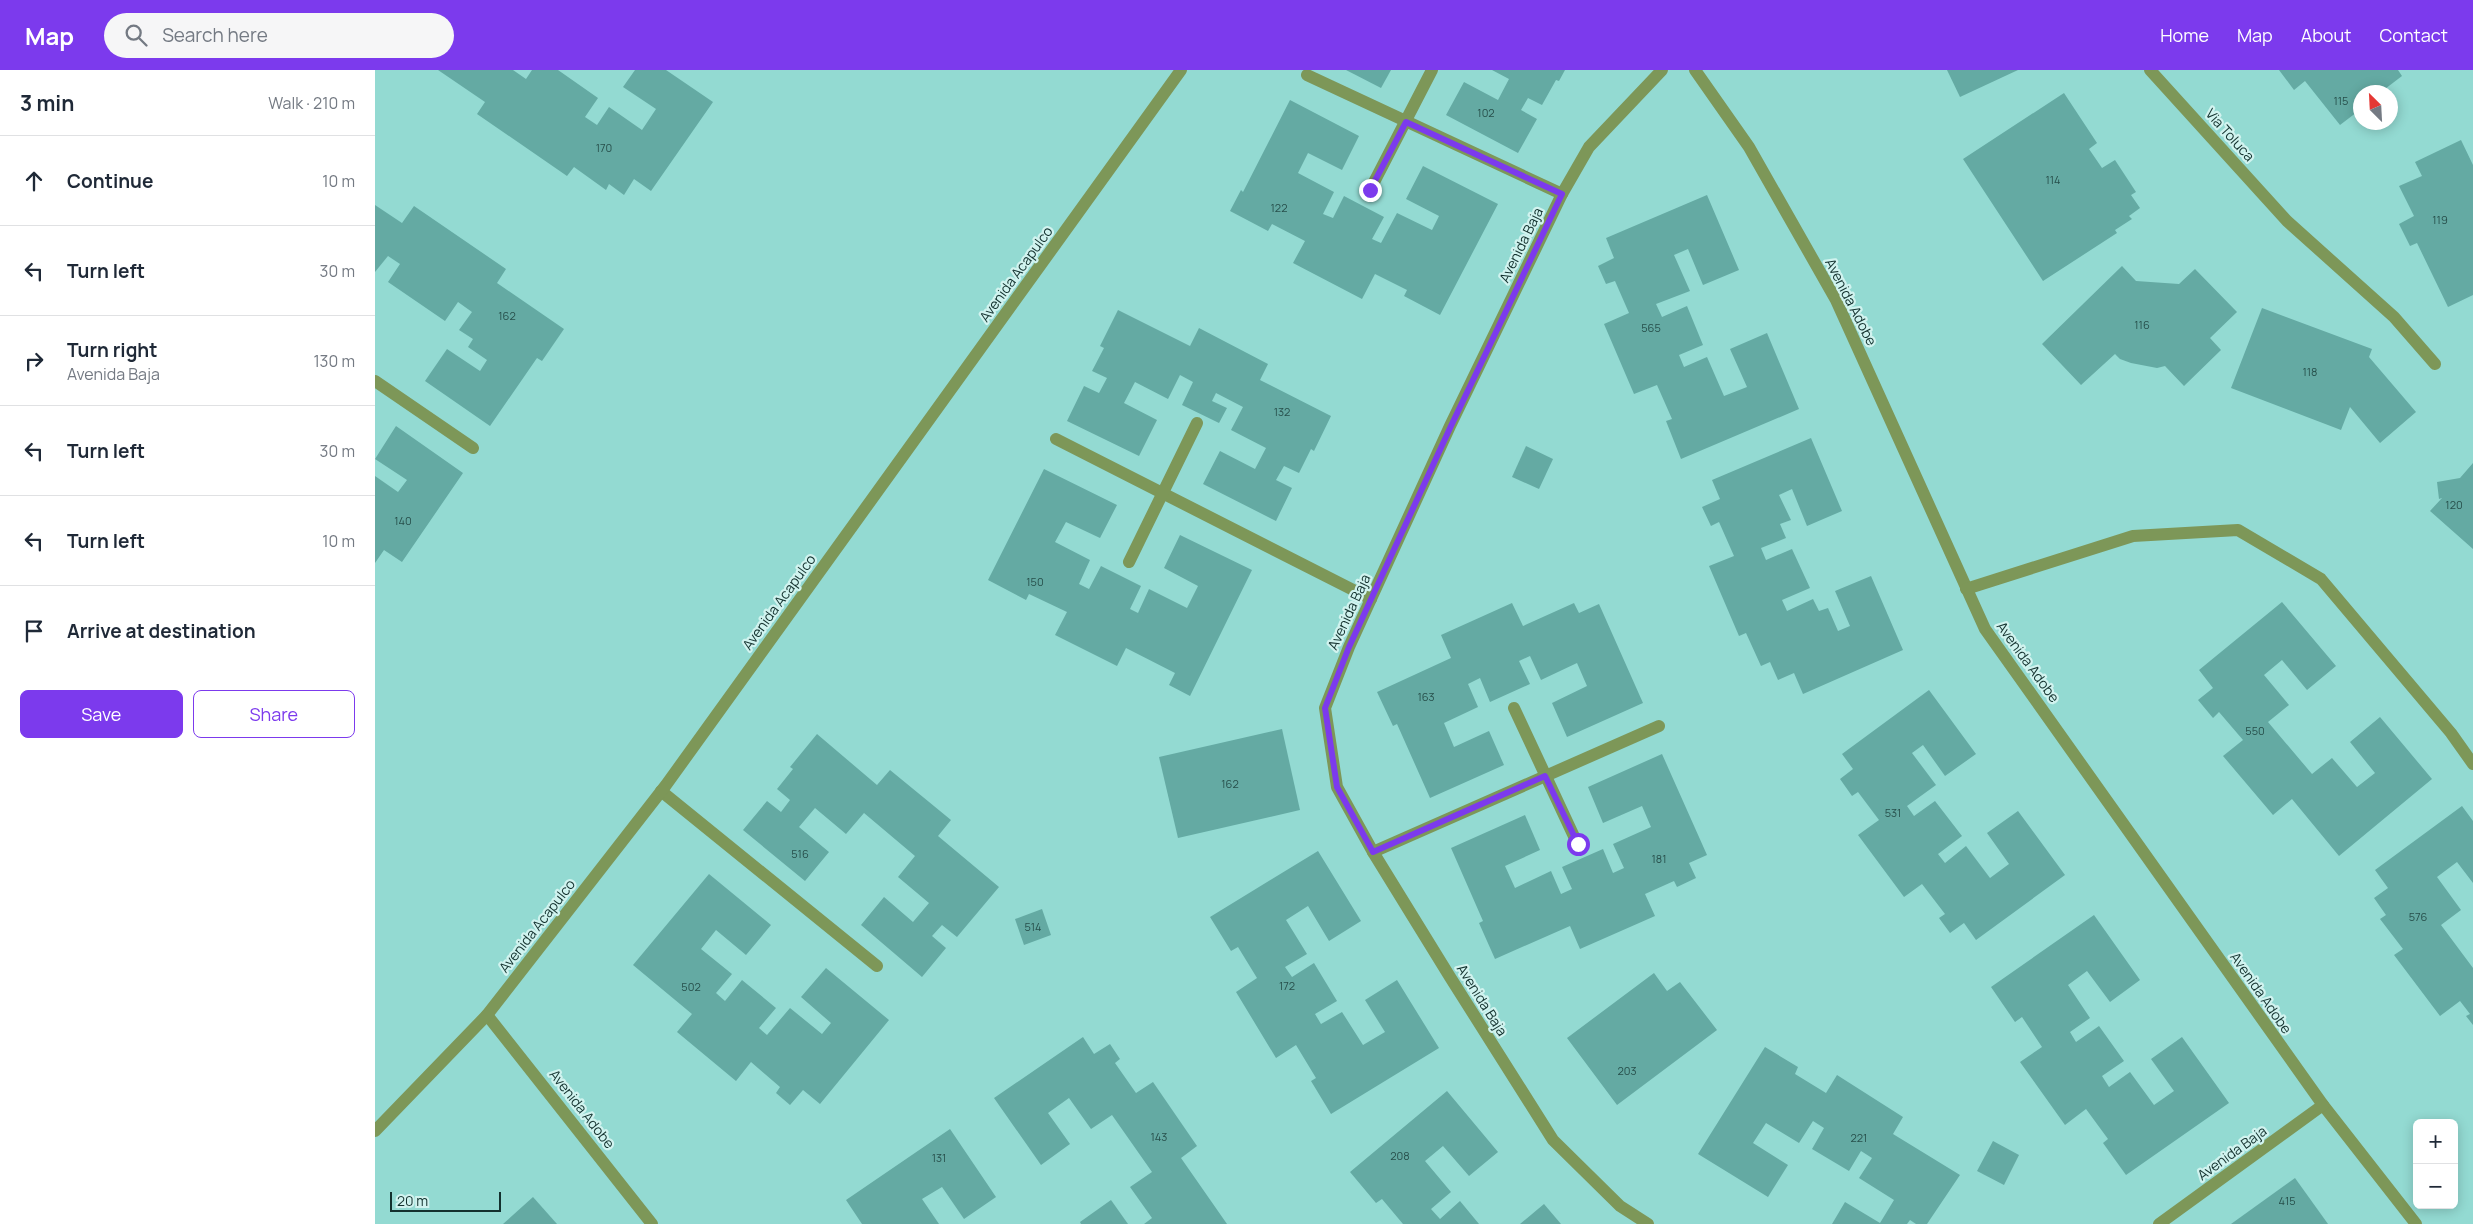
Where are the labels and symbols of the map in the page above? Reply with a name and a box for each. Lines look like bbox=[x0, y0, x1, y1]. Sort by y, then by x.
north arrow bbox=[2353, 85, 2398, 130]
house number: 115 bbox=[2334, 93, 2348, 108]
street label: Via Toluca bbox=[2202, 104, 2259, 165]
house number: 102 bbox=[1477, 105, 1495, 120]
house number: 170 bbox=[596, 140, 612, 155]
house number: 114 bbox=[2045, 172, 2061, 187]
route end bbox=[1359, 179, 1382, 202]
house number: 122 bbox=[1271, 200, 1287, 215]
street label: Avenida Baja bbox=[1494, 204, 1547, 285]
house number: 119 bbox=[2432, 212, 2448, 227]
street label: Avenida Acapulco bbox=[975, 222, 1057, 325]
street label: Avenida Adobe bbox=[1821, 255, 1882, 349]
house number: 162 bbox=[498, 308, 516, 323]
house number: 116 bbox=[2134, 317, 2150, 332]
house number: 565 bbox=[1641, 320, 1661, 335]
house number: 118 bbox=[2303, 364, 2317, 379]
house number: 132 bbox=[1274, 404, 1290, 419]
house number: 120 bbox=[2445, 497, 2463, 512]
house number: 140 bbox=[394, 513, 412, 528]
street label: Avenida Acapulco bbox=[738, 550, 820, 653]
street label: Avenida Baja bbox=[1323, 571, 1374, 653]
house number: 150 bbox=[1026, 574, 1044, 589]
street label: Avenida Adobe bbox=[1993, 617, 2064, 706]
house number: 163 bbox=[1417, 689, 1435, 704]
house number: 550 bbox=[2245, 723, 2265, 738]
house number: 162 bbox=[1221, 776, 1239, 791]
house number: 531 bbox=[1885, 805, 1901, 820]
route start bbox=[1567, 833, 1590, 856]
house number: 516 bbox=[791, 846, 809, 861]
house number: 181 bbox=[1652, 851, 1666, 866]
street label: Avenida Acapulco bbox=[494, 875, 579, 976]
house number: 576 bbox=[2409, 909, 2428, 924]
house number: 514 bbox=[1024, 919, 1042, 934]
street label: Avenida Adobe bbox=[2226, 948, 2297, 1037]
street label: Avenida Baja bbox=[1453, 960, 1512, 1039]
house number: 172 bbox=[1279, 978, 1295, 993]
house number: 502 bbox=[681, 979, 701, 994]
house number: 203 bbox=[1617, 1063, 1637, 1078]
street label: Avenida Adobe bbox=[546, 1065, 619, 1152]
street label: Avenida Baja bbox=[2193, 1121, 2270, 1184]
house number: 143 bbox=[1151, 1129, 1167, 1144]
house number: 221 bbox=[1851, 1130, 1867, 1145]
house number: 208 bbox=[1390, 1148, 1410, 1163]
house number: 131 bbox=[932, 1150, 946, 1165]
scale bar bbox=[390, 1189, 501, 1212]
house number: 415 bbox=[2278, 1193, 2296, 1208]

